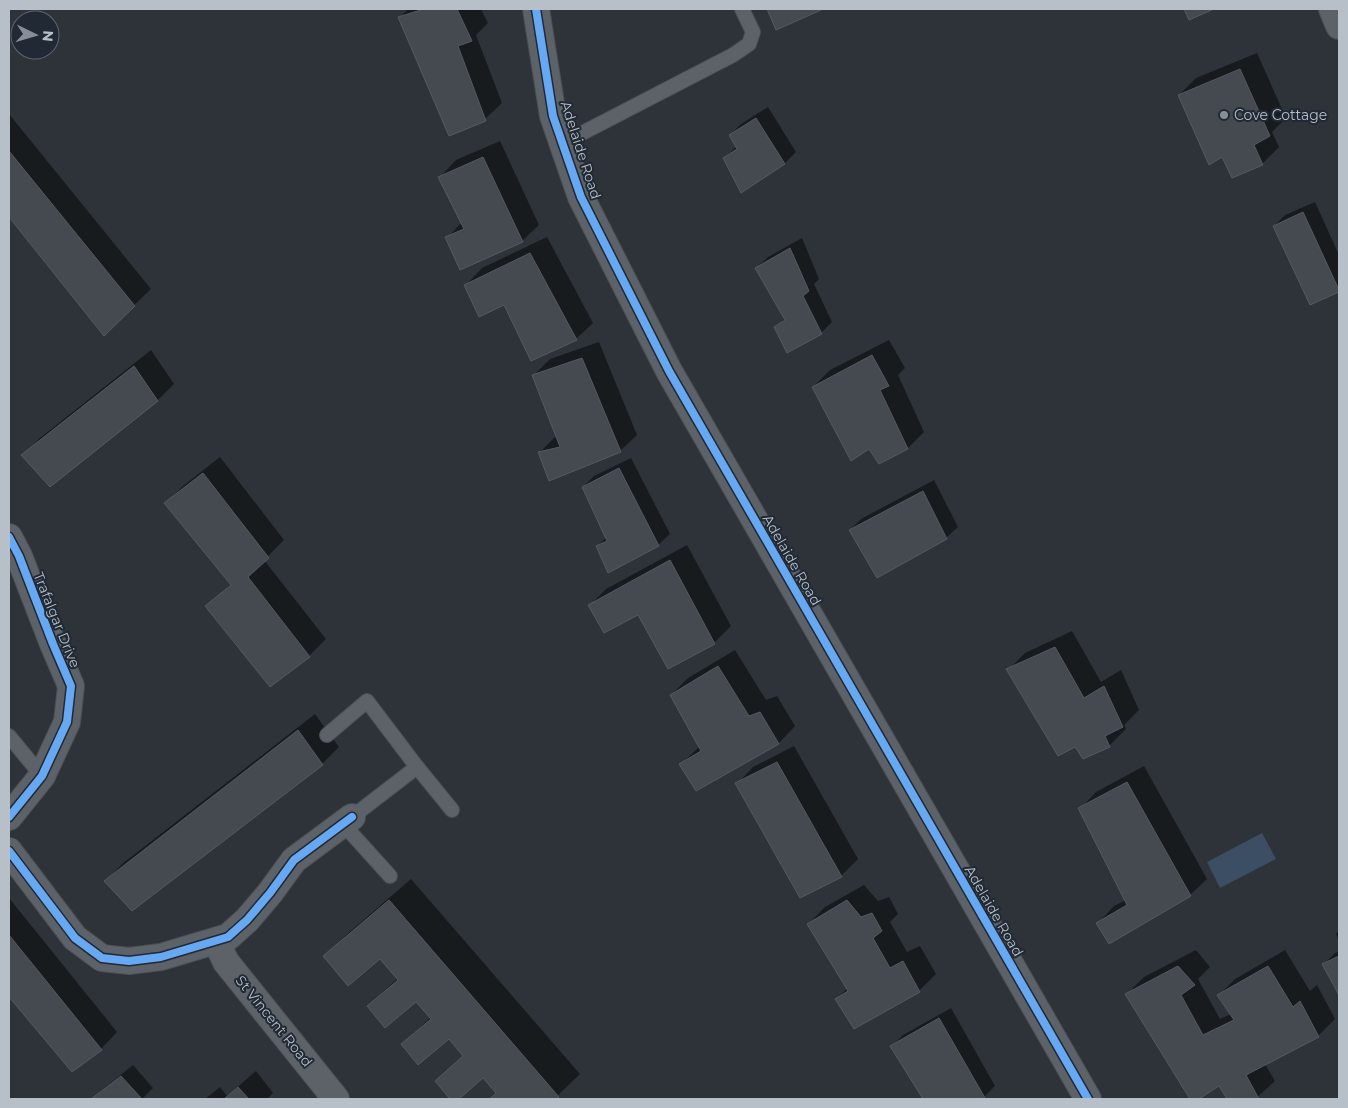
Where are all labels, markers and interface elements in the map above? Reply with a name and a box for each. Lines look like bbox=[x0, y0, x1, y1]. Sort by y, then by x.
north arrow bbox=[10, 10, 60, 60]
text: N bbox=[38, 30, 57, 43]
street label: Adelaide Road bbox=[557, 99, 605, 201]
place label: Cove Cottage bbox=[1234, 106, 1327, 124]
marker: Cove Cottage bbox=[1218, 109, 1230, 121]
street label: Adelaide Road bbox=[759, 511, 825, 609]
street label: Trafalgar Drive bbox=[30, 570, 84, 670]
street label: Adelaide Road bbox=[961, 862, 1027, 960]
street label: St Vincent Road bbox=[232, 972, 316, 1070]

